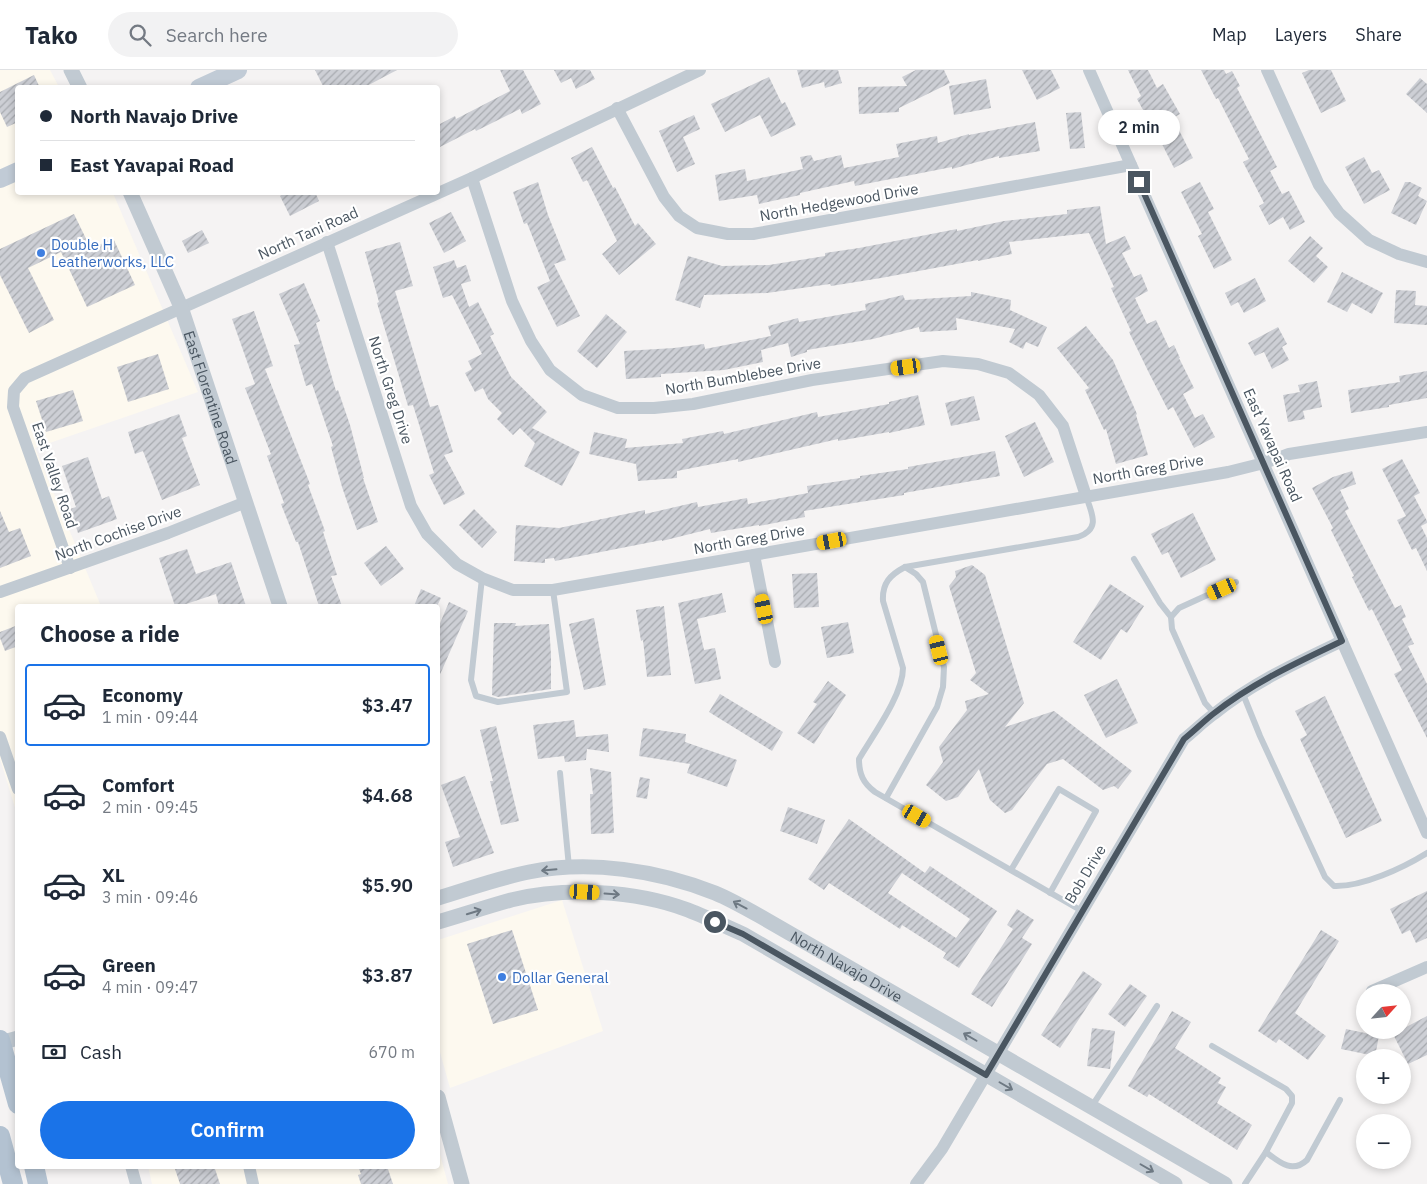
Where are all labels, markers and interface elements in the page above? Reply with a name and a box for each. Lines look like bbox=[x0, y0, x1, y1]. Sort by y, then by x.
search box bbox=[108, 12, 458, 57]
text: Tako bbox=[25, 19, 78, 51]
icon: search bbox=[126, 21, 154, 49]
text: Search here bbox=[166, 23, 268, 47]
text: Map bbox=[1212, 23, 1247, 46]
text: Layers bbox=[1275, 23, 1327, 46]
text: Share bbox=[1355, 23, 1402, 46]
text: North Navajo Drive bbox=[70, 104, 238, 128]
callout: 2 min bbox=[1098, 109, 1180, 144]
text: 2 min bbox=[1118, 117, 1160, 137]
text: East Yavapai Road bbox=[70, 153, 234, 177]
route end bbox=[1128, 171, 1150, 193]
street label: North Hedgewood Drive bbox=[758, 179, 920, 225]
street label: North Tani Road bbox=[255, 202, 361, 264]
place label: Double H Leatherworks, LLC bbox=[51, 235, 174, 271]
marker: Double H Leatherworks, LLC bbox=[35, 247, 47, 259]
street label: East Florentine Road bbox=[180, 328, 242, 467]
street label: North Greg Drive bbox=[365, 334, 417, 446]
street label: North Bumblebee Drive bbox=[664, 353, 822, 399]
car bbox=[890, 357, 921, 377]
street label: East Yavapai Road bbox=[1239, 385, 1307, 505]
street label: East Valley Road bbox=[28, 419, 82, 531]
street label: North Greg Drive bbox=[1091, 450, 1205, 488]
street label: North Cochise Drive bbox=[52, 501, 184, 565]
street label: North Greg Drive bbox=[692, 520, 806, 558]
car bbox=[815, 531, 848, 551]
car bbox=[1205, 576, 1238, 602]
car bbox=[753, 593, 774, 625]
text: Choose a ride bbox=[40, 619, 180, 648]
car bbox=[928, 634, 949, 666]
icon: car bbox=[42, 683, 87, 728]
text: Economy bbox=[102, 683, 183, 707]
text: $3.47 bbox=[362, 693, 413, 717]
text: 1 min · 09:44 bbox=[102, 707, 198, 727]
icon: car bbox=[42, 773, 87, 818]
text: Comfort bbox=[102, 773, 175, 797]
text: $4.68 bbox=[362, 783, 413, 807]
text: 2 min · 09:45 bbox=[102, 797, 198, 817]
car bbox=[900, 802, 933, 830]
street label: Bob Drive bbox=[1060, 841, 1110, 907]
icon: car bbox=[42, 863, 87, 908]
text: XL bbox=[102, 863, 125, 887]
one-way arrow bbox=[541, 865, 557, 875]
text: $5.90 bbox=[362, 873, 413, 897]
car bbox=[569, 884, 600, 900]
text: 3 min · 09:46 bbox=[102, 887, 198, 907]
one-way arrow bbox=[603, 890, 619, 899]
one-way arrow bbox=[732, 900, 747, 910]
one-way arrow bbox=[466, 906, 482, 916]
route start bbox=[704, 911, 726, 933]
street label: North Navajo Drive bbox=[787, 926, 906, 1006]
icon: car bbox=[42, 953, 87, 998]
text: Green bbox=[102, 953, 156, 977]
text: $3.87 bbox=[362, 963, 413, 987]
place label: Dollar General bbox=[512, 968, 609, 987]
marker: Dollar General bbox=[496, 971, 508, 983]
text: 4 min · 09:47 bbox=[102, 977, 198, 997]
north arrow bbox=[1356, 984, 1411, 1039]
map controls bbox=[1356, 984, 1411, 1169]
one-way arrow bbox=[964, 1032, 978, 1042]
icon: cash bbox=[40, 1038, 68, 1066]
text: Cash bbox=[80, 1040, 122, 1064]
text: 670 m bbox=[368, 1042, 415, 1062]
button: + bbox=[1356, 1049, 1411, 1104]
one-way arrow bbox=[998, 1082, 1013, 1092]
button: Confirm bbox=[40, 1101, 415, 1159]
button: − bbox=[1356, 1114, 1411, 1169]
one-way arrow bbox=[1139, 1163, 1153, 1173]

